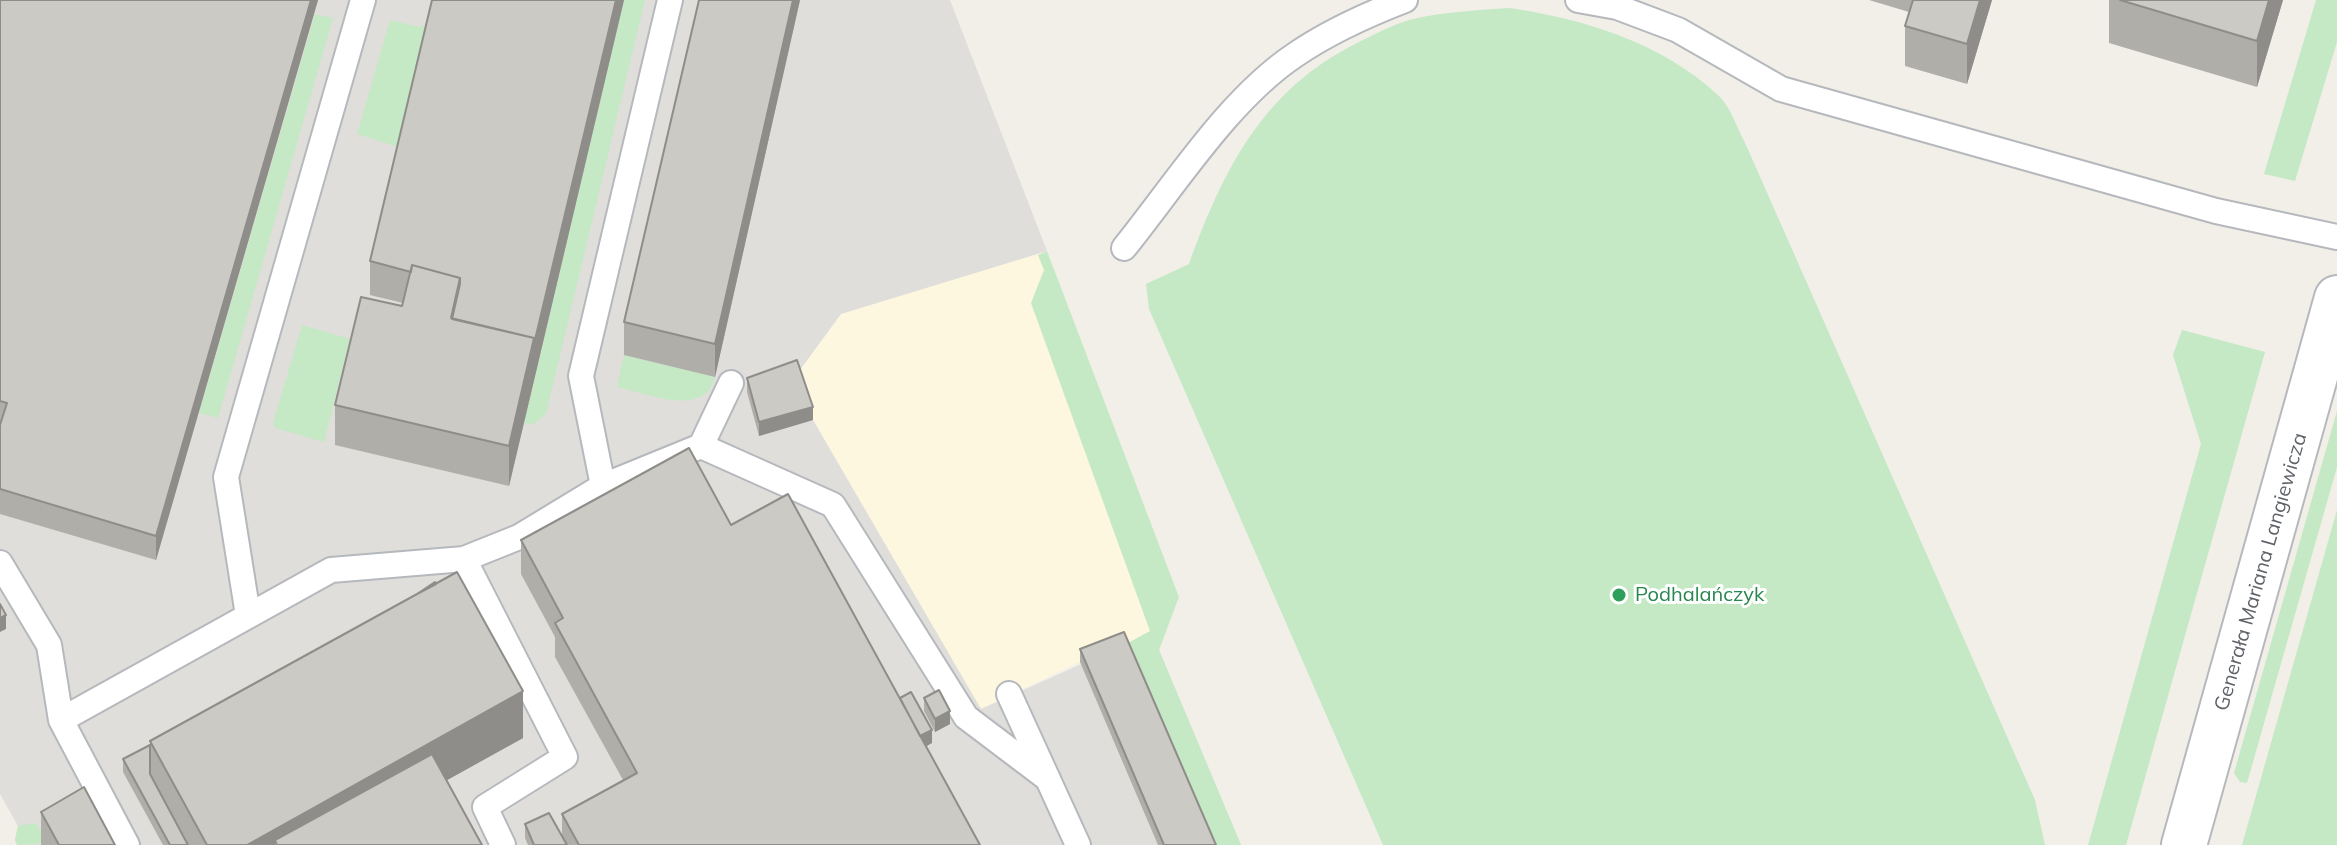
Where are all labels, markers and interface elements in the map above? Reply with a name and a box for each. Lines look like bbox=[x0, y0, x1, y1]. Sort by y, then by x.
street label: Generała Mariana Langiewicza bbox=[2210, 430, 2312, 714]
place label: Podhalańczyk bbox=[1635, 583, 1764, 607]
marker: Podhalańczyk bbox=[1610, 586, 1628, 604]

